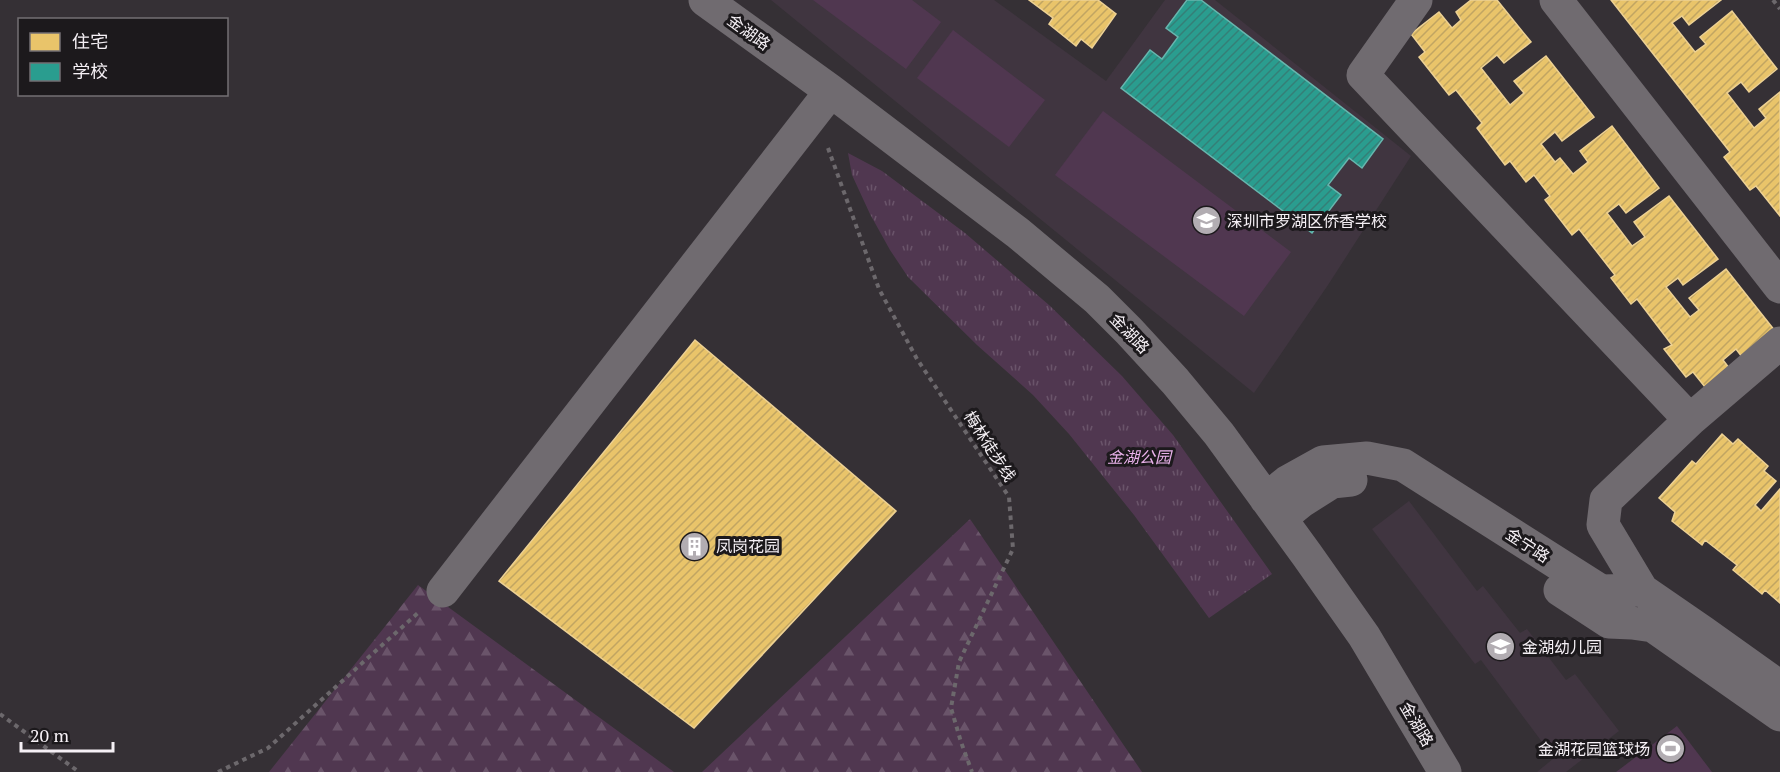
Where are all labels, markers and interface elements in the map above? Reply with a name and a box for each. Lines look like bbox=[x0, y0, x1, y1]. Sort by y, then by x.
street label: 金湖路 bbox=[723, 9, 775, 55]
legend bbox=[18, 18, 228, 96]
text: 住宅 bbox=[72, 29, 108, 53]
text: 学校 bbox=[72, 59, 108, 83]
school or university icon: 深圳市罗湖区侨香学校 bbox=[1190, 205, 1222, 237]
place label: 深圳市罗湖区侨香学校 bbox=[1227, 210, 1387, 232]
street label: 金湖路 bbox=[1105, 308, 1155, 358]
street label: 梅林徒步线 bbox=[959, 406, 1021, 486]
park label: 金湖公园 bbox=[1107, 446, 1173, 468]
street label: 金宁路 bbox=[1502, 523, 1554, 567]
building icon: 凤岗花园 bbox=[679, 530, 711, 562]
place label: 凤岗花园 bbox=[716, 535, 780, 557]
school or university icon: 金湖幼儿园 bbox=[1485, 631, 1517, 663]
place label: 金湖幼儿园 bbox=[1522, 636, 1602, 658]
street label: 金湖路 bbox=[1395, 698, 1439, 750]
scale bar bbox=[21, 715, 112, 753]
text: 20 m bbox=[30, 723, 70, 747]
sports icon: 金湖花园篮球场 bbox=[1655, 733, 1687, 765]
place label: 金湖花园篮球场 bbox=[1538, 738, 1650, 760]

